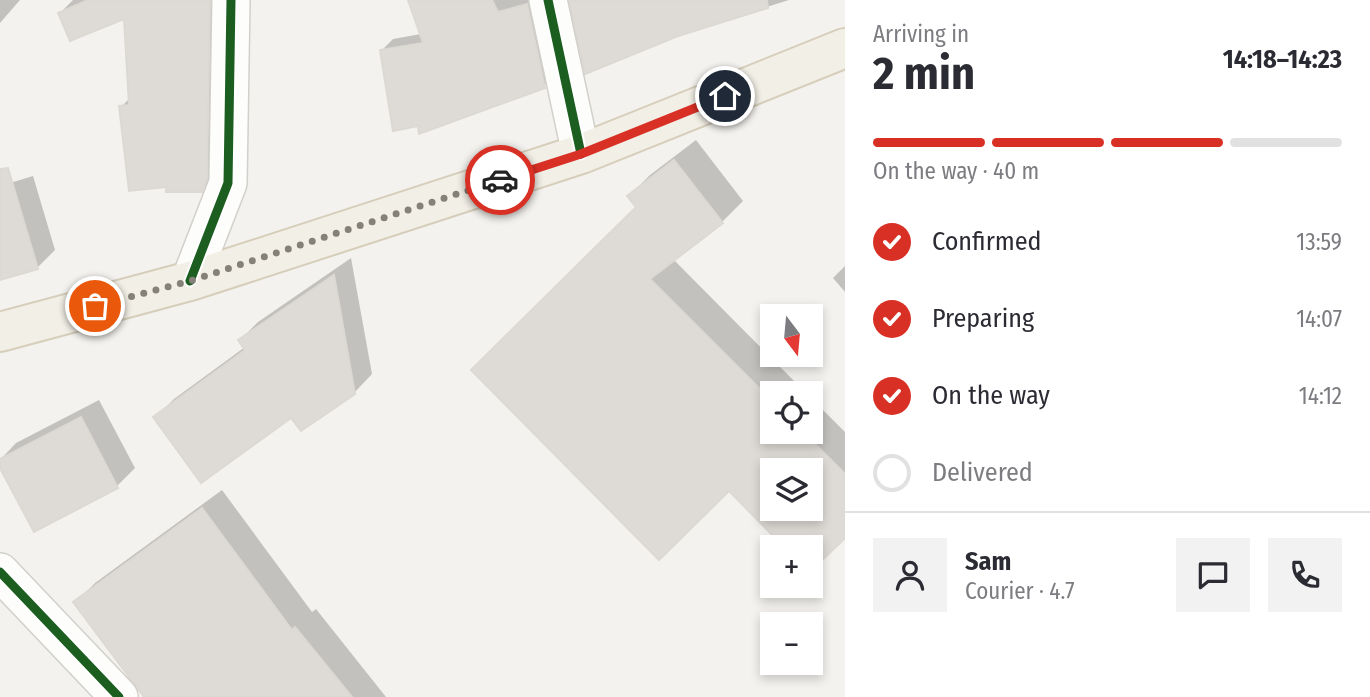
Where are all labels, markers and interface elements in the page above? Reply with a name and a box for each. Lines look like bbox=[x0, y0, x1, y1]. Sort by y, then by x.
text: Arriving in bbox=[873, 20, 969, 48]
text: 14:18–14:23 bbox=[1223, 44, 1342, 75]
text: 2 min bbox=[873, 46, 975, 101]
pin bbox=[695, 66, 755, 126]
icon: home bbox=[706, 77, 744, 115]
courier bbox=[465, 145, 535, 215]
text: On the way · 40 m bbox=[873, 157, 1039, 185]
icon: car bbox=[481, 161, 519, 199]
icon: check bbox=[873, 223, 911, 261]
text: Confirmed bbox=[932, 226, 1042, 257]
text: 13:59 bbox=[1296, 228, 1342, 256]
pin bbox=[65, 276, 125, 336]
icon: bag bbox=[76, 287, 114, 325]
icon: check bbox=[873, 300, 911, 338]
text: Preparing bbox=[932, 303, 1034, 334]
north arrow bbox=[760, 304, 822, 368]
map controls bbox=[760, 304, 823, 675]
text: 14:07 bbox=[1296, 305, 1342, 333]
icon: check bbox=[873, 377, 911, 415]
text: On the way bbox=[932, 380, 1050, 411]
button: locate bbox=[760, 381, 823, 444]
text: 14:12 bbox=[1299, 382, 1342, 410]
text: Delivered bbox=[932, 457, 1033, 488]
button: layers bbox=[760, 458, 823, 521]
button: + bbox=[760, 535, 823, 598]
button: person bbox=[873, 538, 947, 612]
button: chat bbox=[1176, 538, 1250, 612]
button: phone bbox=[1268, 538, 1342, 612]
text: Sam bbox=[965, 546, 1011, 577]
text: Courier · 4.7 bbox=[965, 577, 1075, 605]
button: − bbox=[760, 612, 823, 675]

